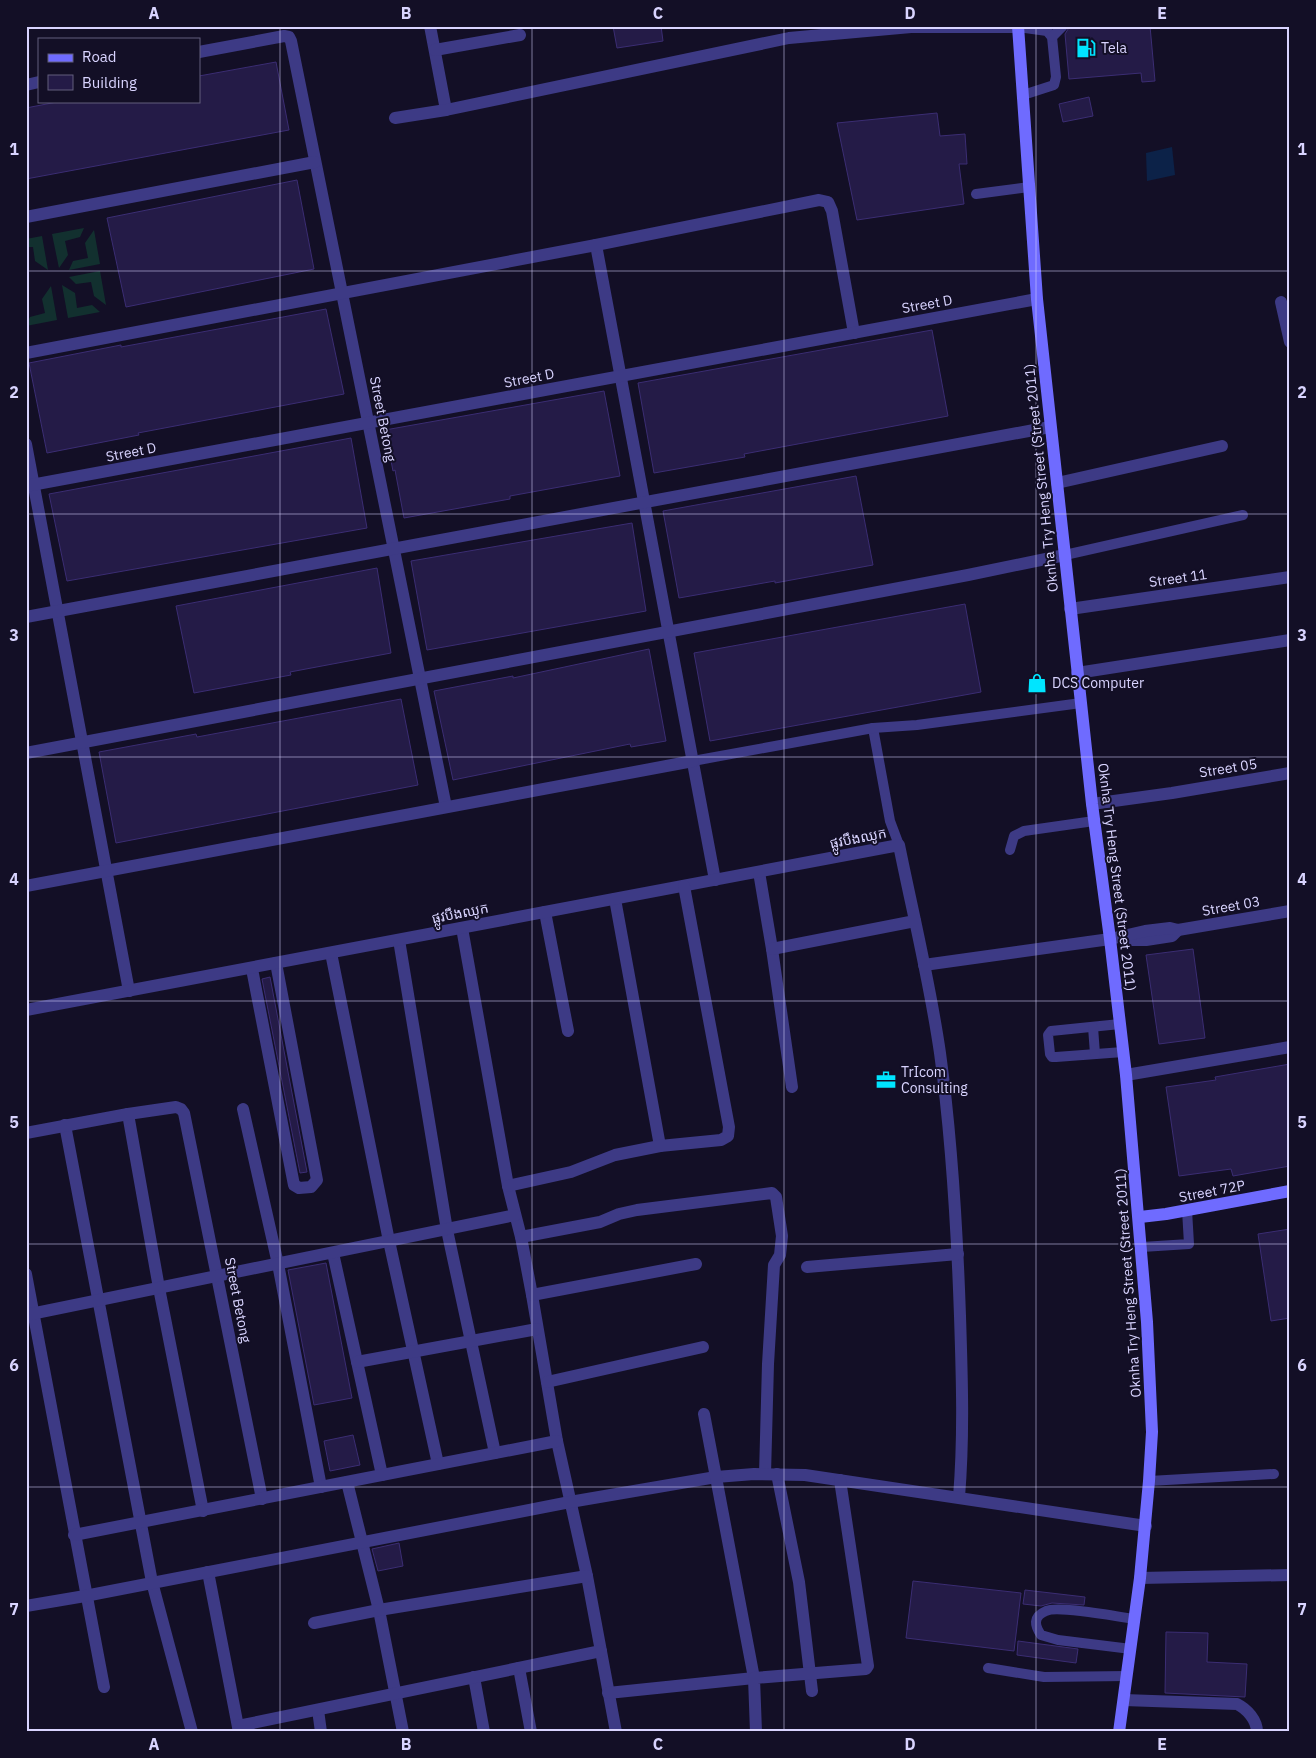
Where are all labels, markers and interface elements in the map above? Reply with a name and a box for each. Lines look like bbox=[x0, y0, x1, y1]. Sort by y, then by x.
text: A bbox=[149, 3, 160, 23]
text: B bbox=[401, 3, 412, 23]
text: C bbox=[653, 3, 663, 23]
text: D bbox=[904, 3, 916, 23]
text: E bbox=[1157, 3, 1167, 23]
fuel station icon: Tela bbox=[1075, 37, 1097, 59]
legend bbox=[38, 38, 200, 102]
place label: Tela bbox=[1101, 39, 1128, 57]
text: Road bbox=[82, 47, 117, 66]
text: Building bbox=[82, 73, 137, 92]
text: 1 bbox=[9, 139, 19, 159]
text: 1 bbox=[1297, 139, 1307, 159]
street label: Street D bbox=[900, 291, 954, 317]
street label: Oknha Try Heng Street (Street 2011) bbox=[1020, 363, 1062, 593]
street label: Street D bbox=[502, 364, 556, 392]
street label: Street Betong bbox=[366, 375, 400, 464]
text: 2 bbox=[9, 382, 19, 402]
text: 2 bbox=[1297, 382, 1307, 402]
street label: Street D bbox=[104, 438, 158, 466]
street label: Street 11 bbox=[1148, 565, 1208, 591]
text: 3 bbox=[9, 625, 19, 645]
text: 3 bbox=[1297, 625, 1307, 645]
shop icon: DCS Computer bbox=[1026, 672, 1048, 694]
place label: DCS Computer bbox=[1052, 674, 1144, 692]
street label: Street 05 bbox=[1198, 755, 1258, 781]
street label: Oknha Try Heng Street (Street 2011) bbox=[1094, 762, 1140, 992]
street label: ផ្លូវបឹងឈូក bbox=[828, 824, 889, 855]
text: 4 bbox=[9, 869, 19, 889]
text: 4 bbox=[1297, 869, 1307, 889]
street label: Street 03 bbox=[1201, 892, 1261, 920]
street label: ផ្លូវបឹងឈូក bbox=[430, 899, 491, 930]
place label: TrIcom Consulting bbox=[901, 1063, 968, 1097]
office icon: TrIcom Consulting bbox=[875, 1069, 897, 1091]
text: 5 bbox=[9, 1112, 19, 1132]
text: 5 bbox=[1297, 1112, 1307, 1132]
street label: Oknha Try Heng Street (Street 2011) bbox=[1111, 1168, 1145, 1398]
street label: Street 72P bbox=[1177, 1176, 1247, 1206]
street label: Street Betong bbox=[221, 1256, 255, 1345]
text: 6 bbox=[9, 1355, 19, 1375]
text: 6 bbox=[1297, 1355, 1307, 1375]
text: 7 bbox=[9, 1599, 19, 1619]
text: 7 bbox=[1297, 1599, 1307, 1619]
text: A bbox=[149, 1734, 160, 1754]
text: B bbox=[401, 1734, 412, 1754]
text: C bbox=[653, 1734, 663, 1754]
text: D bbox=[904, 1734, 916, 1754]
text: E bbox=[1157, 1734, 1167, 1754]

